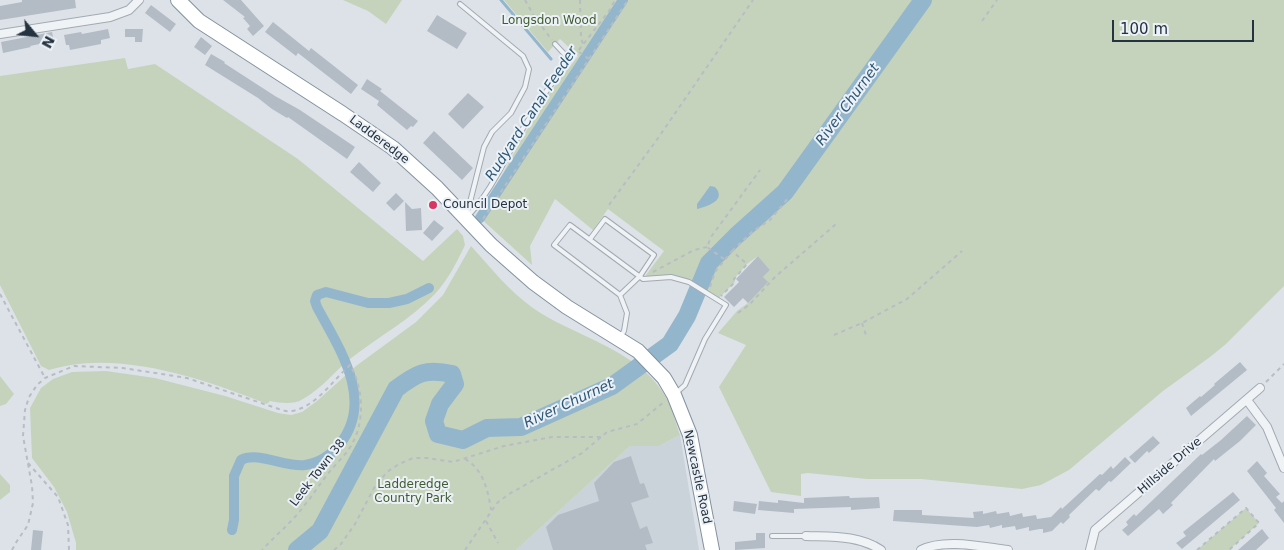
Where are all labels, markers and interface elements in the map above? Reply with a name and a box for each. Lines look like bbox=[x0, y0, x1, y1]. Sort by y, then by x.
north arrow bbox=[10, 10, 60, 60]
scale bar bbox=[1114, 10, 1256, 42]
park label: Longsdon Wood bbox=[501, 14, 597, 28]
text: 100 m bbox=[1120, 20, 1168, 38]
text: N bbox=[38, 33, 58, 51]
water label: Rudyard Canal Feeder bbox=[482, 44, 582, 184]
water label: River Churnet bbox=[813, 61, 883, 149]
street label: Ladderedge bbox=[346, 113, 412, 167]
place label: Council Depot bbox=[443, 198, 527, 212]
marker: Council Depot bbox=[427, 199, 439, 211]
water label: River Churnet bbox=[522, 376, 616, 432]
street label: Newcastle Road bbox=[680, 429, 714, 525]
street label: Hillside Drive bbox=[1135, 435, 1205, 497]
street label: Leek Town 38 bbox=[287, 437, 349, 509]
park label: Ladderedge Country Park bbox=[374, 478, 452, 506]

